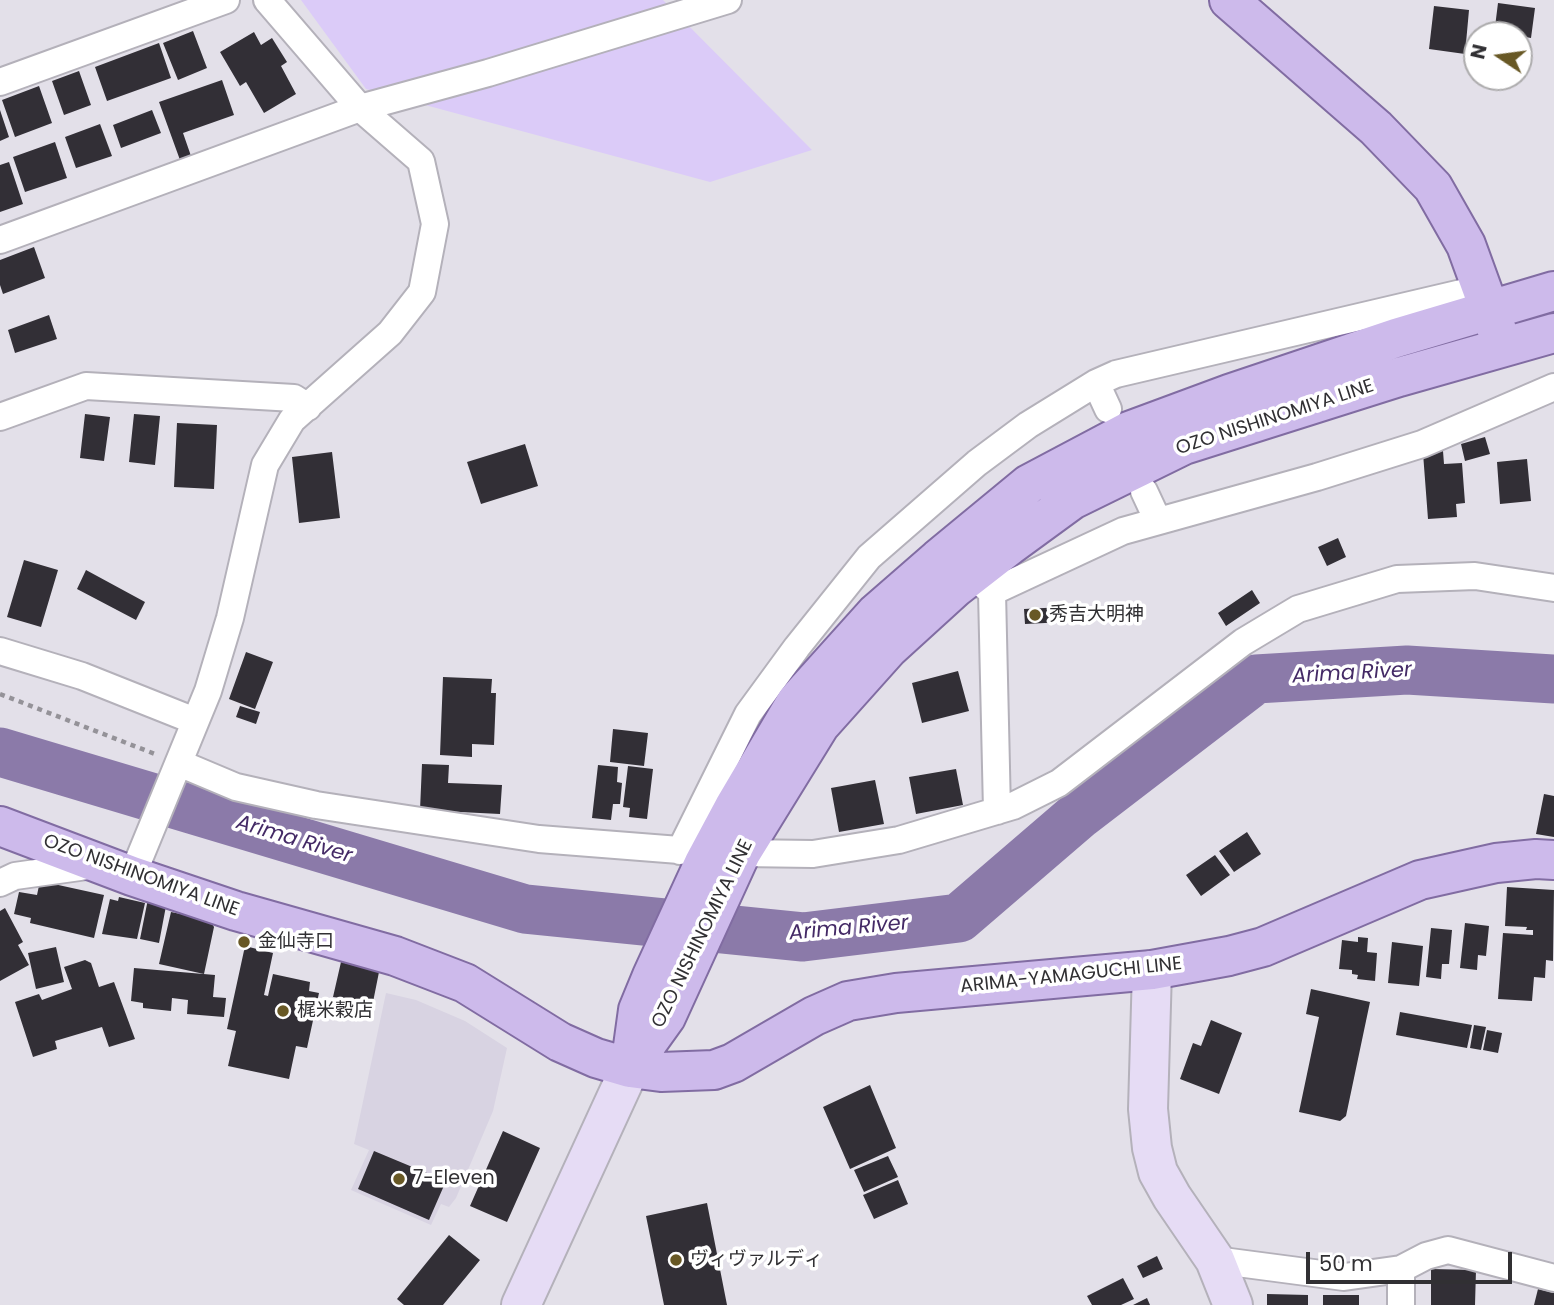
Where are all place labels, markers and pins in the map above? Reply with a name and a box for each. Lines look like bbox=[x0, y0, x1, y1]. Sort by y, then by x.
place label: 秀吉大明神 bbox=[1049, 604, 1144, 626]
marker: 秀吉大明神 bbox=[1027, 607, 1043, 623]
place label: 金仙寺口 bbox=[258, 931, 334, 953]
marker: 金仙寺口 bbox=[236, 934, 252, 950]
place label: 梶米穀店 bbox=[297, 1000, 373, 1022]
marker: 梶米穀店 bbox=[275, 1003, 291, 1019]
place label: 7-Eleven bbox=[413, 1168, 495, 1190]
marker: 7-Eleven bbox=[391, 1171, 407, 1187]
place label: ヴィヴァルディ bbox=[690, 1249, 823, 1271]
marker: ヴィヴァルディ bbox=[668, 1252, 684, 1268]

